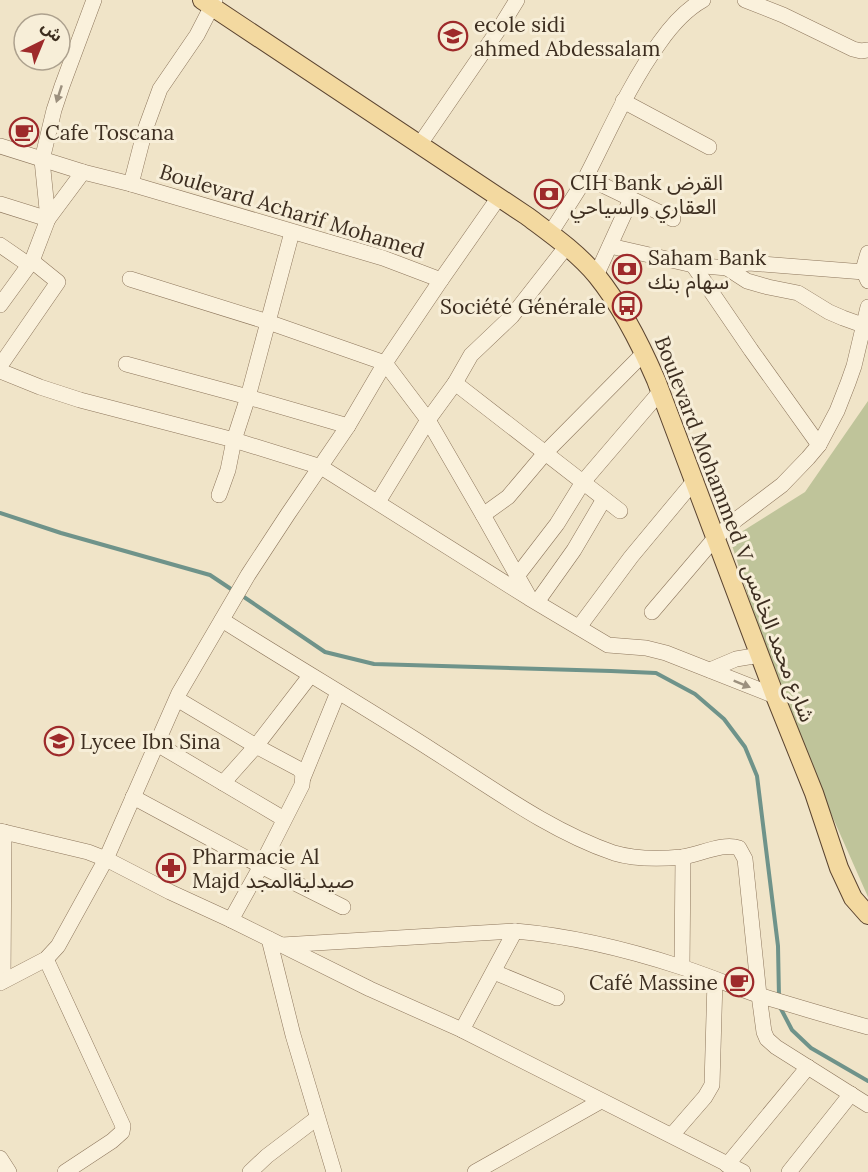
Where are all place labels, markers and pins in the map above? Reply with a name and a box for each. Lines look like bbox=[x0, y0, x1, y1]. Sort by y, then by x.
place label: ecole sidi ahmed Abdessalam bbox=[474, 11, 661, 62]
school or university icon: ecole sidi ahmed Abdessalam bbox=[437, 20, 469, 52]
cafe icon: Cafe Toscana bbox=[8, 116, 40, 148]
place label: Cafe Toscana bbox=[45, 119, 175, 146]
place label: CIH Bank القرض العقاري والسياحي bbox=[570, 169, 723, 222]
bank icon: CIH Bank القرض العقاري والسياحي bbox=[533, 178, 565, 210]
place label: Saham Bank سهام بنك bbox=[648, 244, 767, 298]
bank icon: Saham Bank سهام بنك bbox=[611, 253, 643, 285]
bus stop icon: Société Générale bbox=[611, 290, 643, 322]
place label: Société Générale bbox=[440, 293, 606, 320]
school or university icon: Lycee Ibn Sina bbox=[43, 725, 75, 757]
place label: Lycee Ibn Sina bbox=[80, 728, 221, 755]
place label: Pharmacie Al Majd صيدليةالمجد bbox=[192, 843, 354, 894]
pharmacy icon: Pharmacie Al Majd صيدليةالمجد bbox=[155, 852, 187, 884]
cafe icon: Café Massine bbox=[723, 966, 755, 998]
place label: Café Massine bbox=[589, 969, 718, 996]

